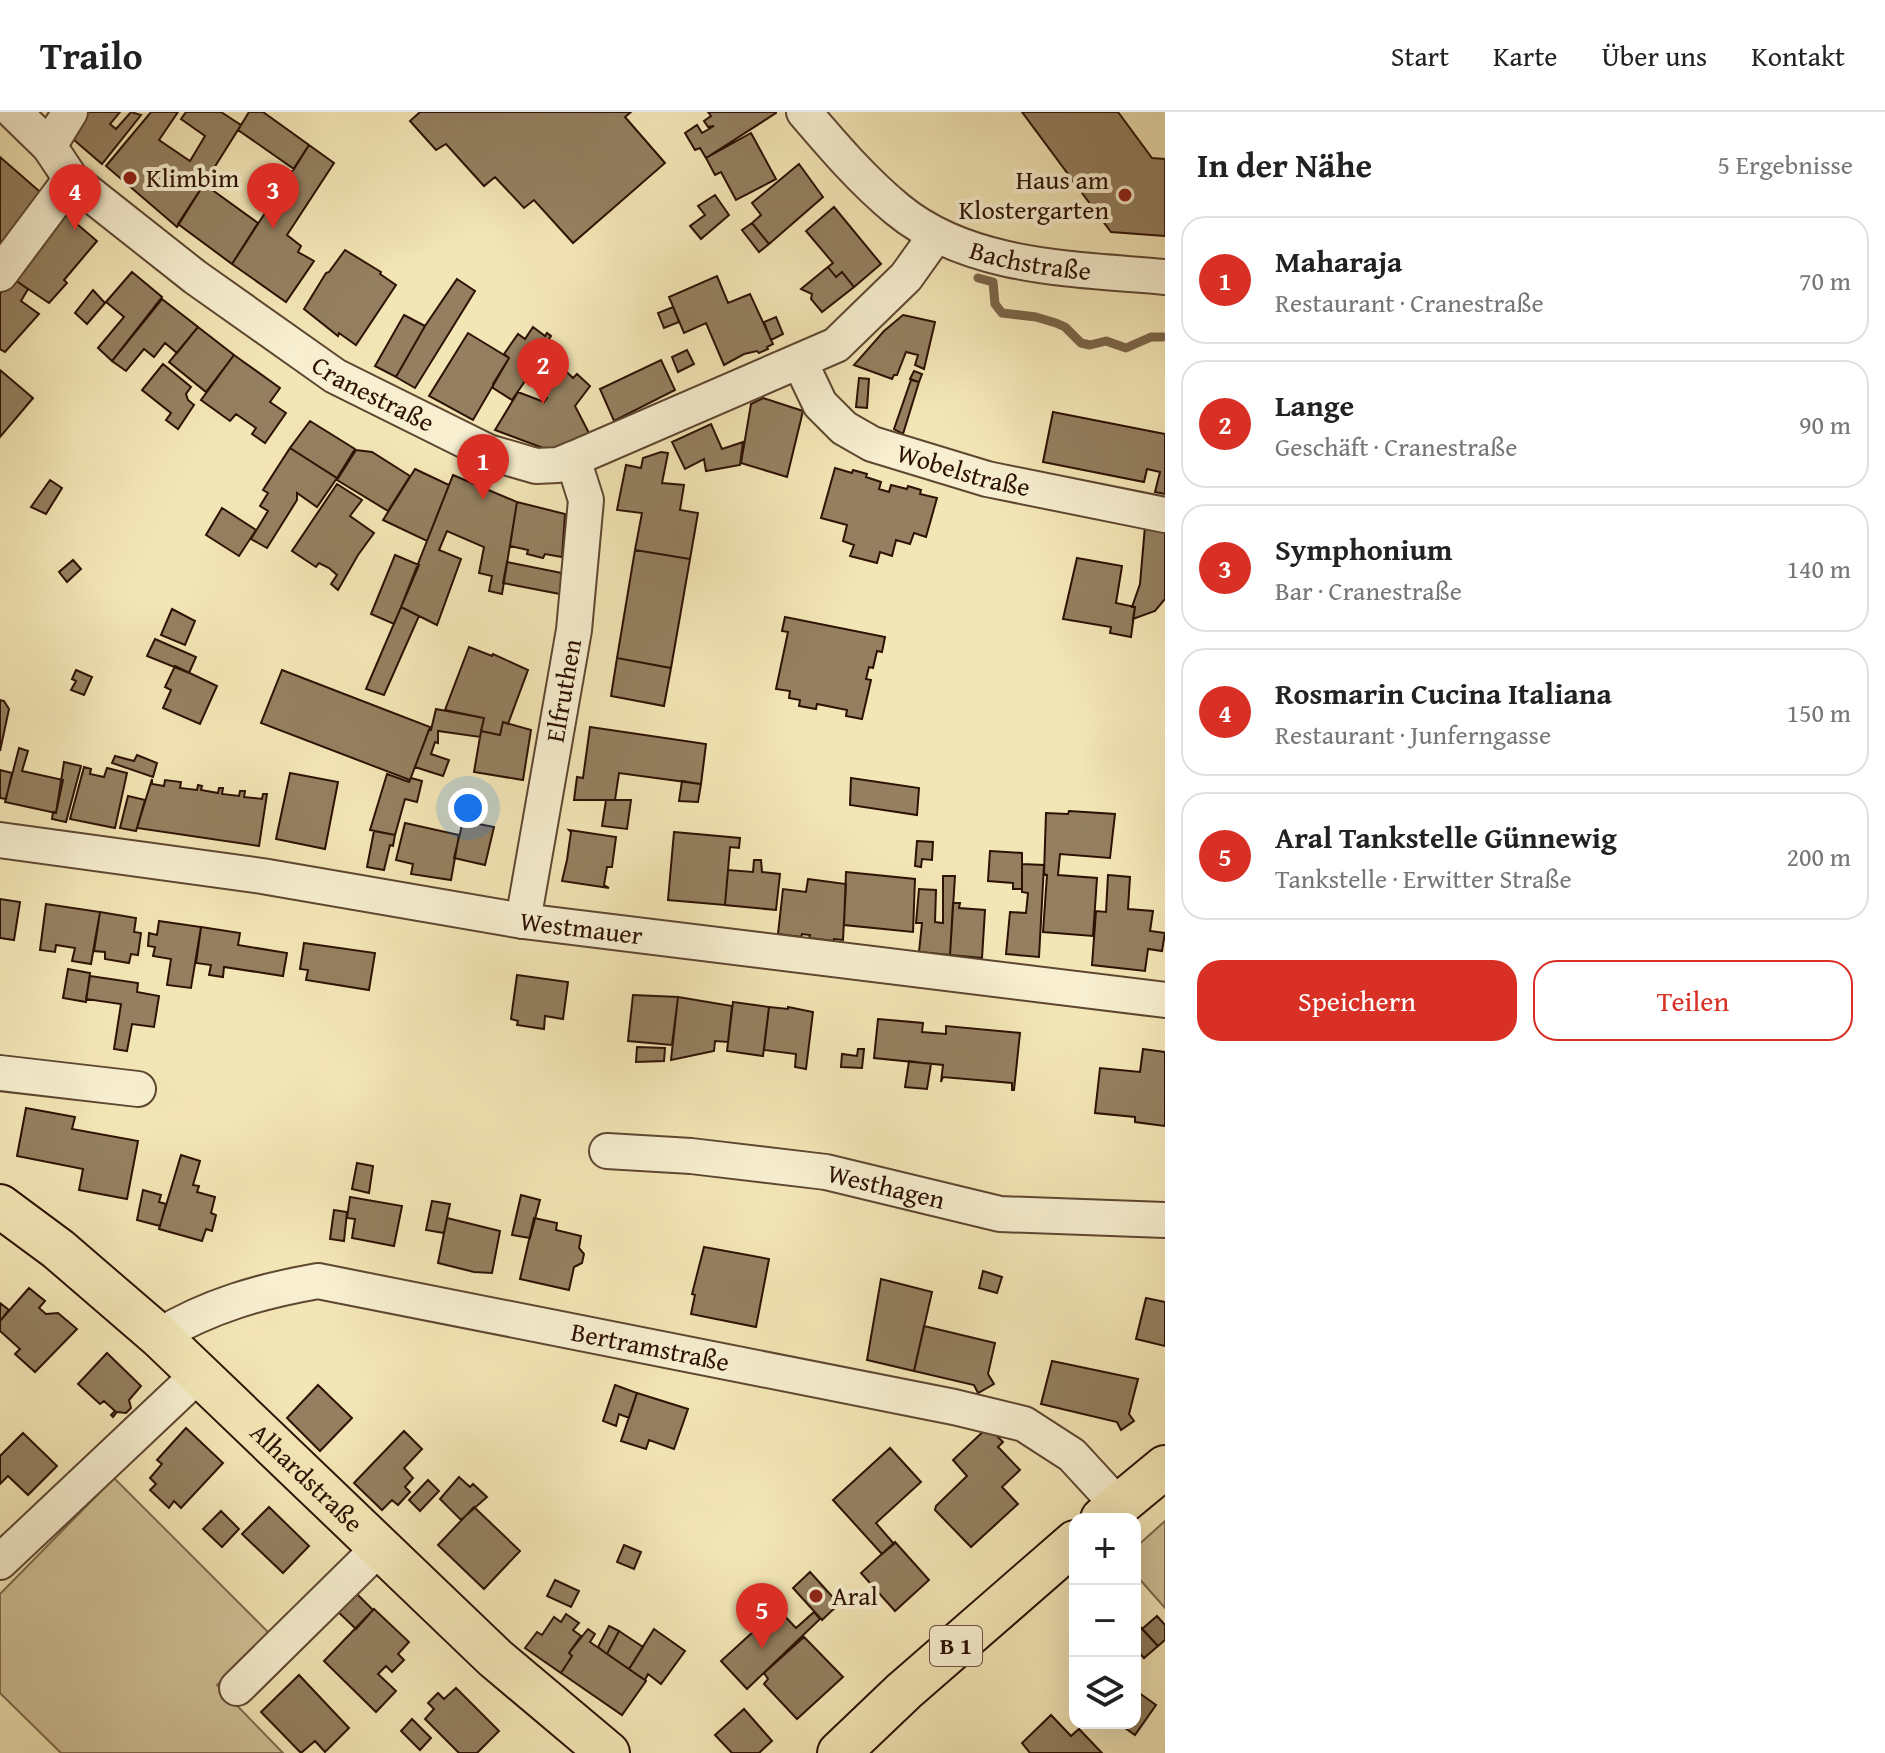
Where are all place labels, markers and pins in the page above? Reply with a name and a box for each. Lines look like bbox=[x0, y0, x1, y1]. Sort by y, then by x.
place label: Klimbim bbox=[146, 158, 239, 197]
place label: Haus am Klostergarten bbox=[959, 160, 1109, 229]
pin: 3 bbox=[247, 163, 299, 229]
pin: 4 bbox=[49, 164, 101, 230]
marker: Klimbim bbox=[121, 169, 139, 187]
marker: Haus am Klostergarten bbox=[1116, 186, 1134, 204]
pin: 2 bbox=[517, 338, 569, 404]
pin: 1 bbox=[457, 434, 509, 500]
place label: Aral bbox=[832, 1576, 878, 1615]
pin: 5 bbox=[736, 1583, 788, 1649]
marker: Aral bbox=[807, 1587, 825, 1605]

